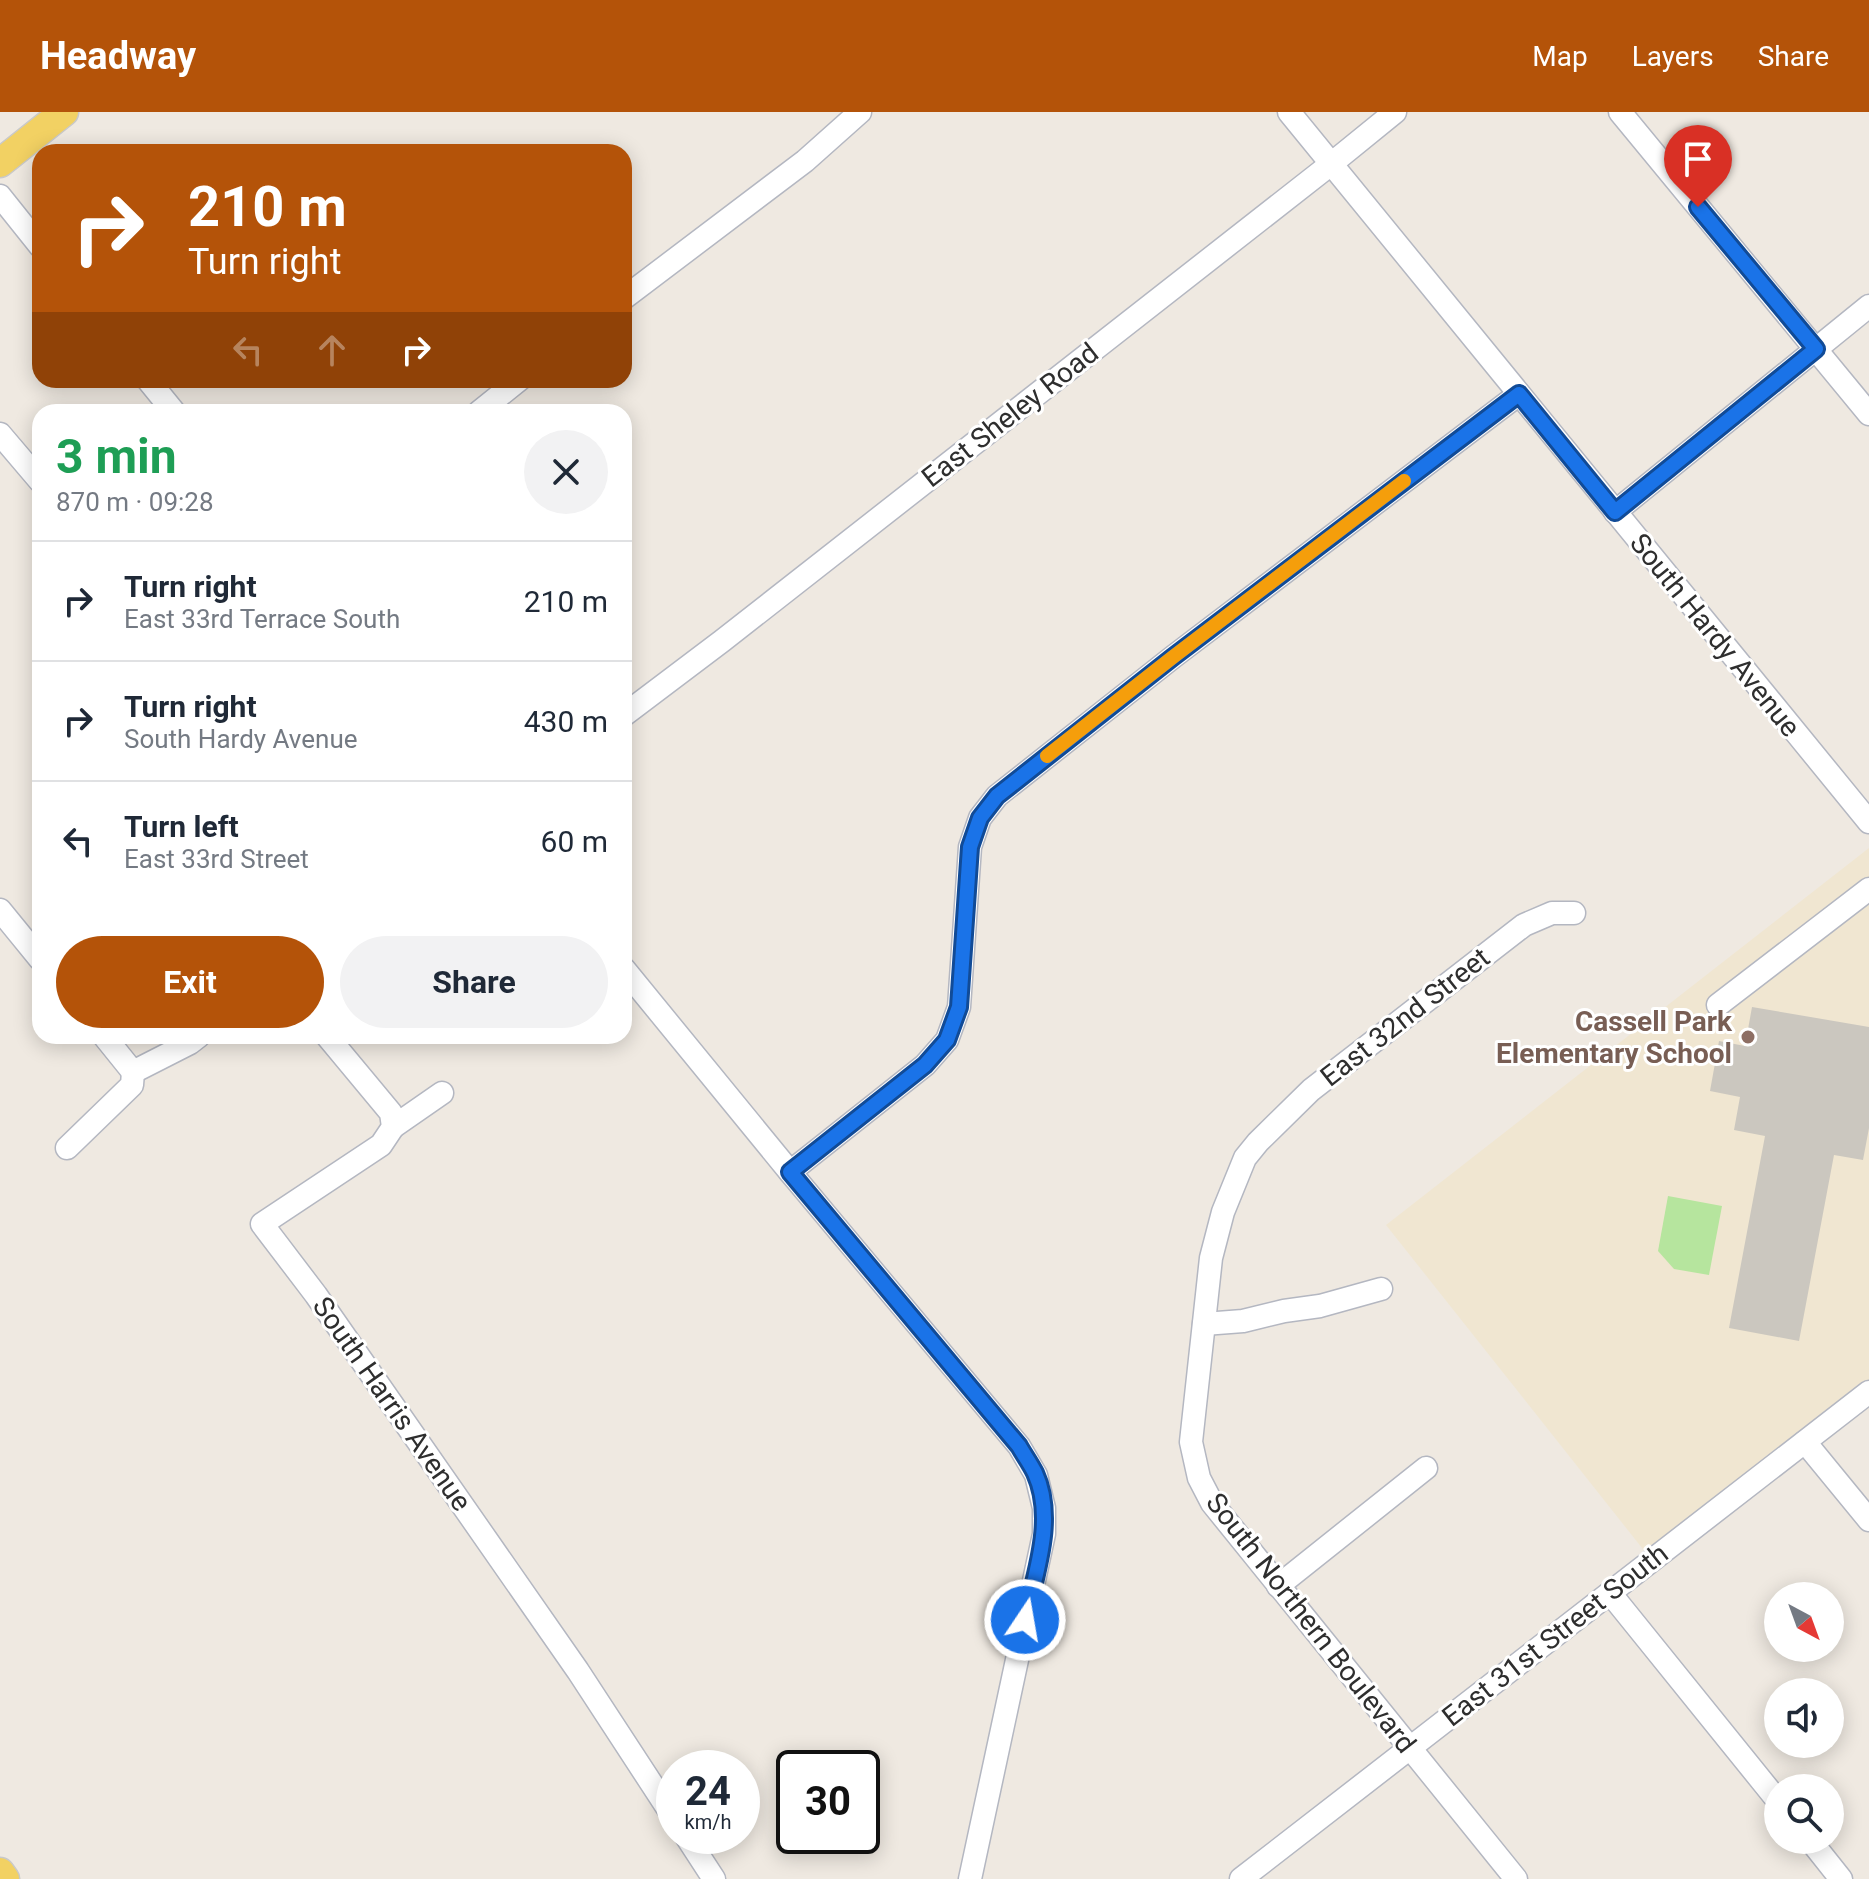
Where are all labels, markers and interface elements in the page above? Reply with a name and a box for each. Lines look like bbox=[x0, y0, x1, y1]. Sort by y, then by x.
text: Headway bbox=[40, 34, 196, 78]
text: Map bbox=[1532, 40, 1588, 73]
text: Layers bbox=[1632, 40, 1714, 73]
text: Share bbox=[1758, 40, 1829, 73]
pin bbox=[1664, 125, 1732, 207]
icon: arrive bbox=[1676, 137, 1720, 181]
text: 210 m bbox=[188, 174, 347, 240]
icon: right bbox=[56, 176, 160, 280]
text: Turn right bbox=[188, 241, 341, 283]
icon: left bbox=[226, 328, 270, 372]
icon: ahead bbox=[310, 328, 354, 372]
icon: right bbox=[394, 328, 438, 372]
street label: East Sheley Road bbox=[915, 336, 1105, 494]
text: 3 min bbox=[56, 428, 177, 485]
button: close bbox=[524, 430, 608, 514]
text: 870 m · 09:28 bbox=[56, 487, 214, 517]
street label: South Hardy Avenue bbox=[1623, 527, 1807, 743]
text: Turn right bbox=[124, 569, 257, 604]
icon: right bbox=[56, 579, 100, 623]
text: 210 m bbox=[524, 584, 608, 619]
text: East 33rd Terrace South bbox=[124, 604, 400, 634]
text: Turn right bbox=[124, 689, 257, 724]
icon: right bbox=[56, 699, 100, 743]
text: 430 m bbox=[524, 704, 608, 739]
text: South Hardy Avenue bbox=[124, 724, 358, 754]
text: Turn left bbox=[124, 809, 239, 844]
icon: left bbox=[56, 819, 100, 863]
text: 60 m bbox=[541, 824, 608, 859]
text: East 33rd Street bbox=[124, 844, 309, 874]
button: Exit bbox=[56, 936, 324, 1028]
button: Share bbox=[340, 936, 608, 1028]
street label: East 32nd Street bbox=[1314, 941, 1496, 1093]
place label: Cassell Park Elementary School bbox=[1496, 1005, 1733, 1070]
marker: Cassell Park Elementary School bbox=[1739, 1028, 1757, 1046]
street label: South Harris Avenue bbox=[306, 1291, 478, 1517]
street label: South Northern Boulevard bbox=[1199, 1486, 1423, 1760]
street label: East 31st Street South bbox=[1436, 1537, 1674, 1733]
position arrow bbox=[983, 1578, 1067, 1662]
north arrow bbox=[1764, 1582, 1844, 1662]
map controls bbox=[1764, 1582, 1844, 1854]
button: sound bbox=[1764, 1678, 1844, 1758]
speed limit sign: 30 bbox=[776, 1750, 880, 1854]
text: 24 bbox=[685, 1768, 731, 1815]
button: search bbox=[1764, 1774, 1844, 1854]
text: km/h bbox=[685, 1810, 731, 1834]

